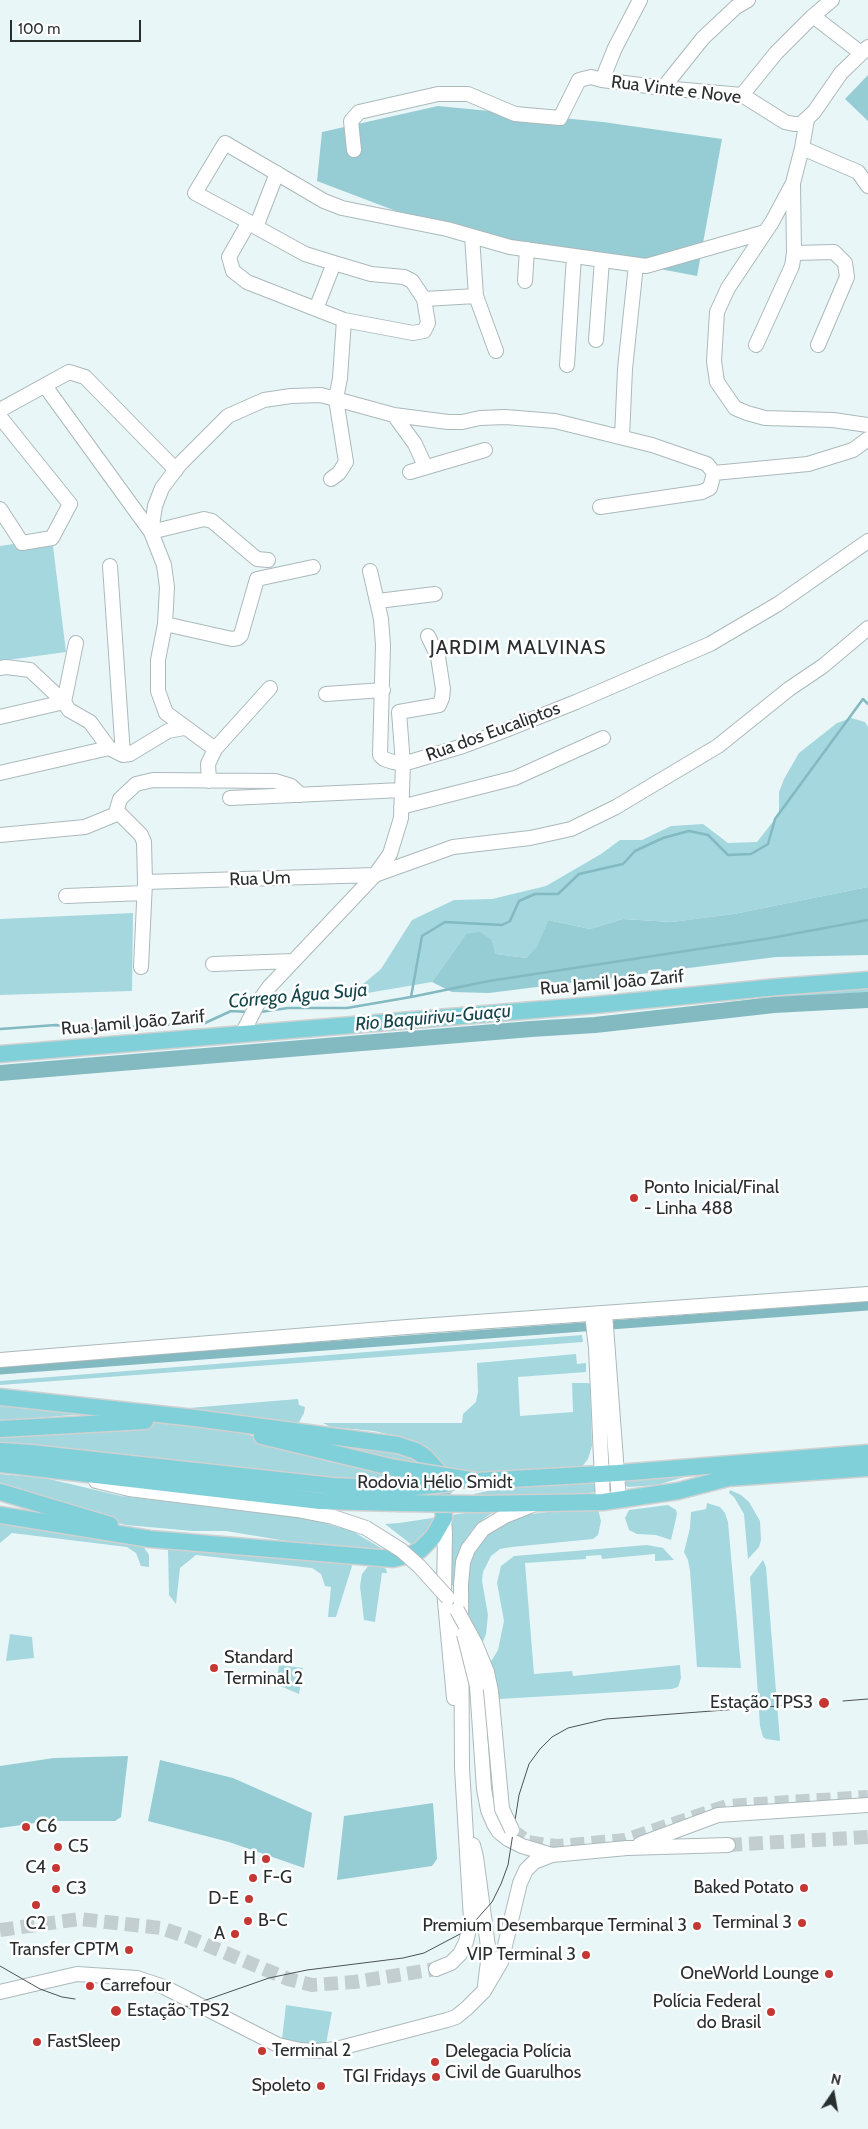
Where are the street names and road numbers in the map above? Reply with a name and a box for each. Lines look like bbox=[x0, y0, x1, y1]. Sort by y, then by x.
street label: Rua Vinte e Nove bbox=[610, 71, 742, 109]
street label: Rua dos Eucaliptos bbox=[423, 698, 563, 766]
street label: Rua Um bbox=[229, 867, 291, 891]
street label: Rua Jamil João Zarif bbox=[539, 966, 685, 1000]
street label: Rua Jamil João Zarif bbox=[60, 1006, 206, 1040]
street label: Rodovia Hélio Smidt bbox=[357, 1472, 513, 1494]

